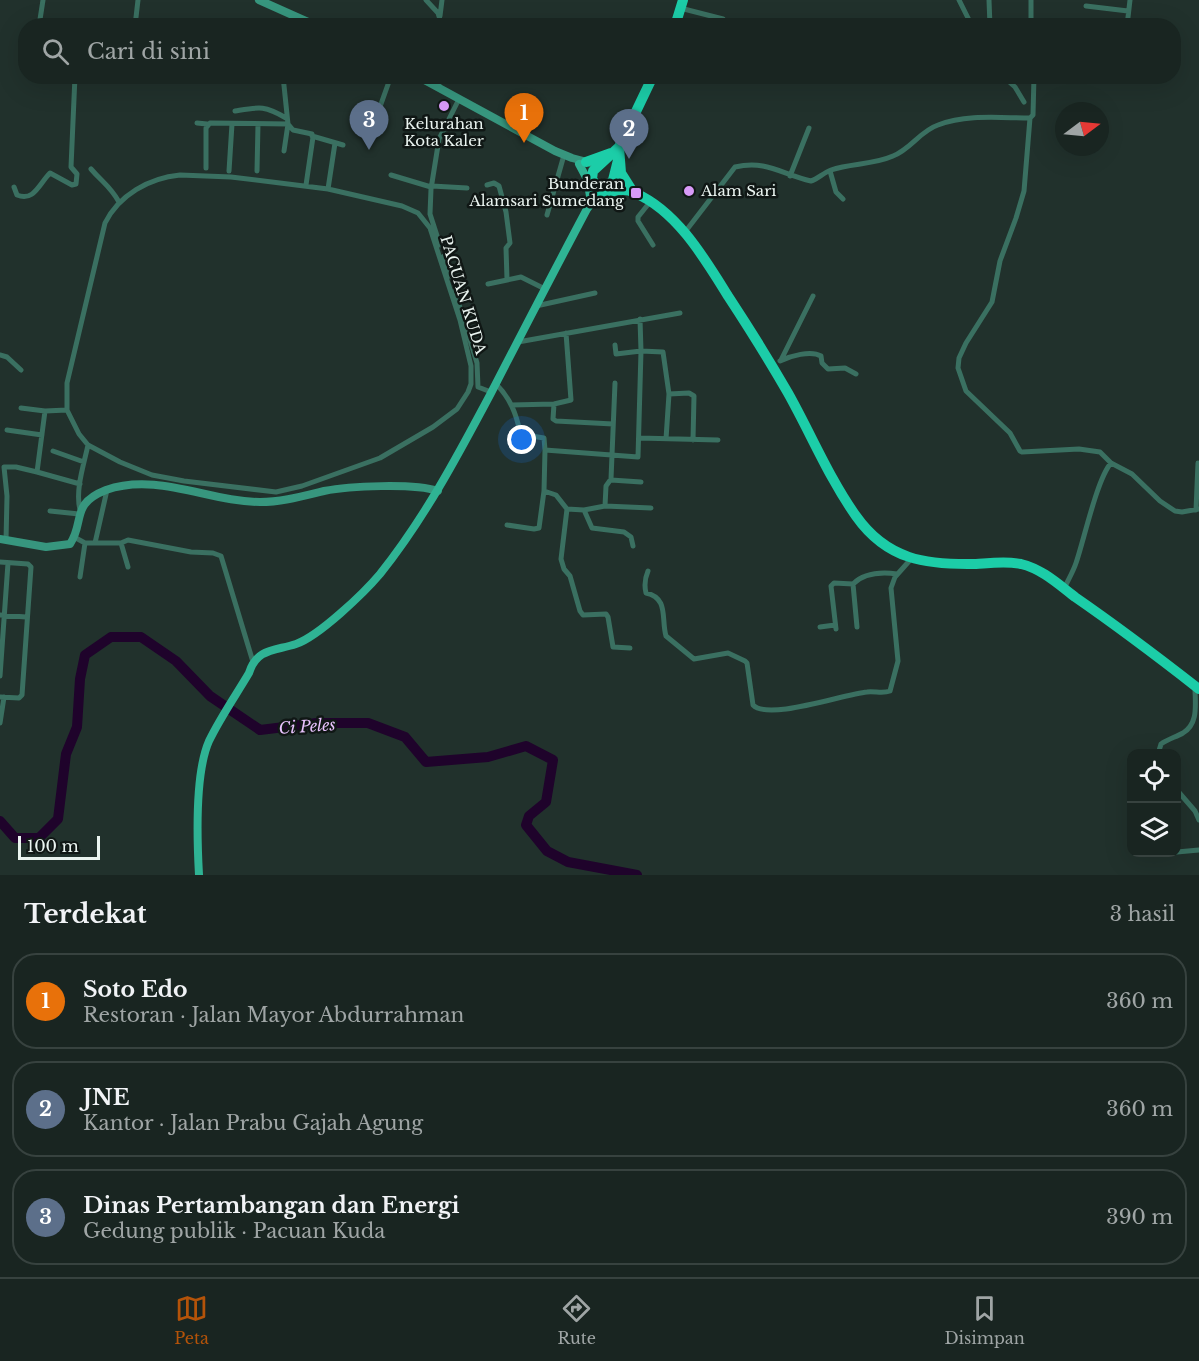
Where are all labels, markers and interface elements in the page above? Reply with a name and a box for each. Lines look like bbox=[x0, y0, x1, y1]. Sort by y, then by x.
search box bbox=[18, 18, 1181, 84]
icon: search bbox=[39, 35, 72, 68]
text: Cari di sini bbox=[87, 38, 210, 65]
pin: 1 bbox=[504, 94, 544, 143]
marker: Kelurahan Kota Kaler bbox=[437, 99, 451, 113]
pin: 3 bbox=[350, 100, 388, 150]
north arrow bbox=[1055, 102, 1109, 156]
pin: 2 bbox=[610, 110, 648, 159]
place label: Kelurahan Kota Kaler bbox=[404, 114, 485, 150]
place label: Bunderan Alamsari Sumedang bbox=[468, 174, 625, 210]
place label: Alam Sari bbox=[700, 181, 776, 200]
marker: Alam Sari bbox=[682, 184, 696, 198]
marker: Bunderan Alamsari Sumedang bbox=[629, 186, 643, 200]
street label: PACUAN KUDA bbox=[436, 233, 491, 357]
your location bbox=[507, 425, 536, 454]
water label: Ci Peles bbox=[278, 714, 336, 738]
map controls bbox=[1127, 749, 1181, 857]
button: locate bbox=[1127, 749, 1181, 803]
button: layers bbox=[1127, 803, 1181, 857]
scale bar bbox=[18, 833, 100, 860]
text: 100 m bbox=[27, 836, 79, 856]
text: Terdekat bbox=[24, 898, 147, 930]
text: 3 hasil bbox=[1110, 902, 1175, 926]
text: Soto Edo bbox=[83, 976, 187, 1003]
text: 1 bbox=[41, 989, 50, 1013]
text: 360 m bbox=[1106, 989, 1173, 1013]
text: Restoran · Jalan Mayor Abdurrahman bbox=[83, 1003, 464, 1027]
text: JNE bbox=[83, 1084, 129, 1111]
text: 2 bbox=[39, 1097, 52, 1121]
text: 360 m bbox=[1106, 1097, 1173, 1121]
text: Kantor · Jalan Prabu Gajah Agung bbox=[83, 1111, 423, 1135]
text: Dinas Pertambangan dan Energi bbox=[83, 1192, 459, 1219]
text: 3 bbox=[39, 1205, 52, 1229]
text: 390 m bbox=[1106, 1205, 1173, 1229]
text: Gedung publik · Pacuan Kuda bbox=[83, 1219, 385, 1243]
tab: Peta bbox=[174, 1292, 209, 1348]
tab: Rute bbox=[557, 1292, 596, 1348]
tab: Disimpan bbox=[944, 1292, 1025, 1348]

